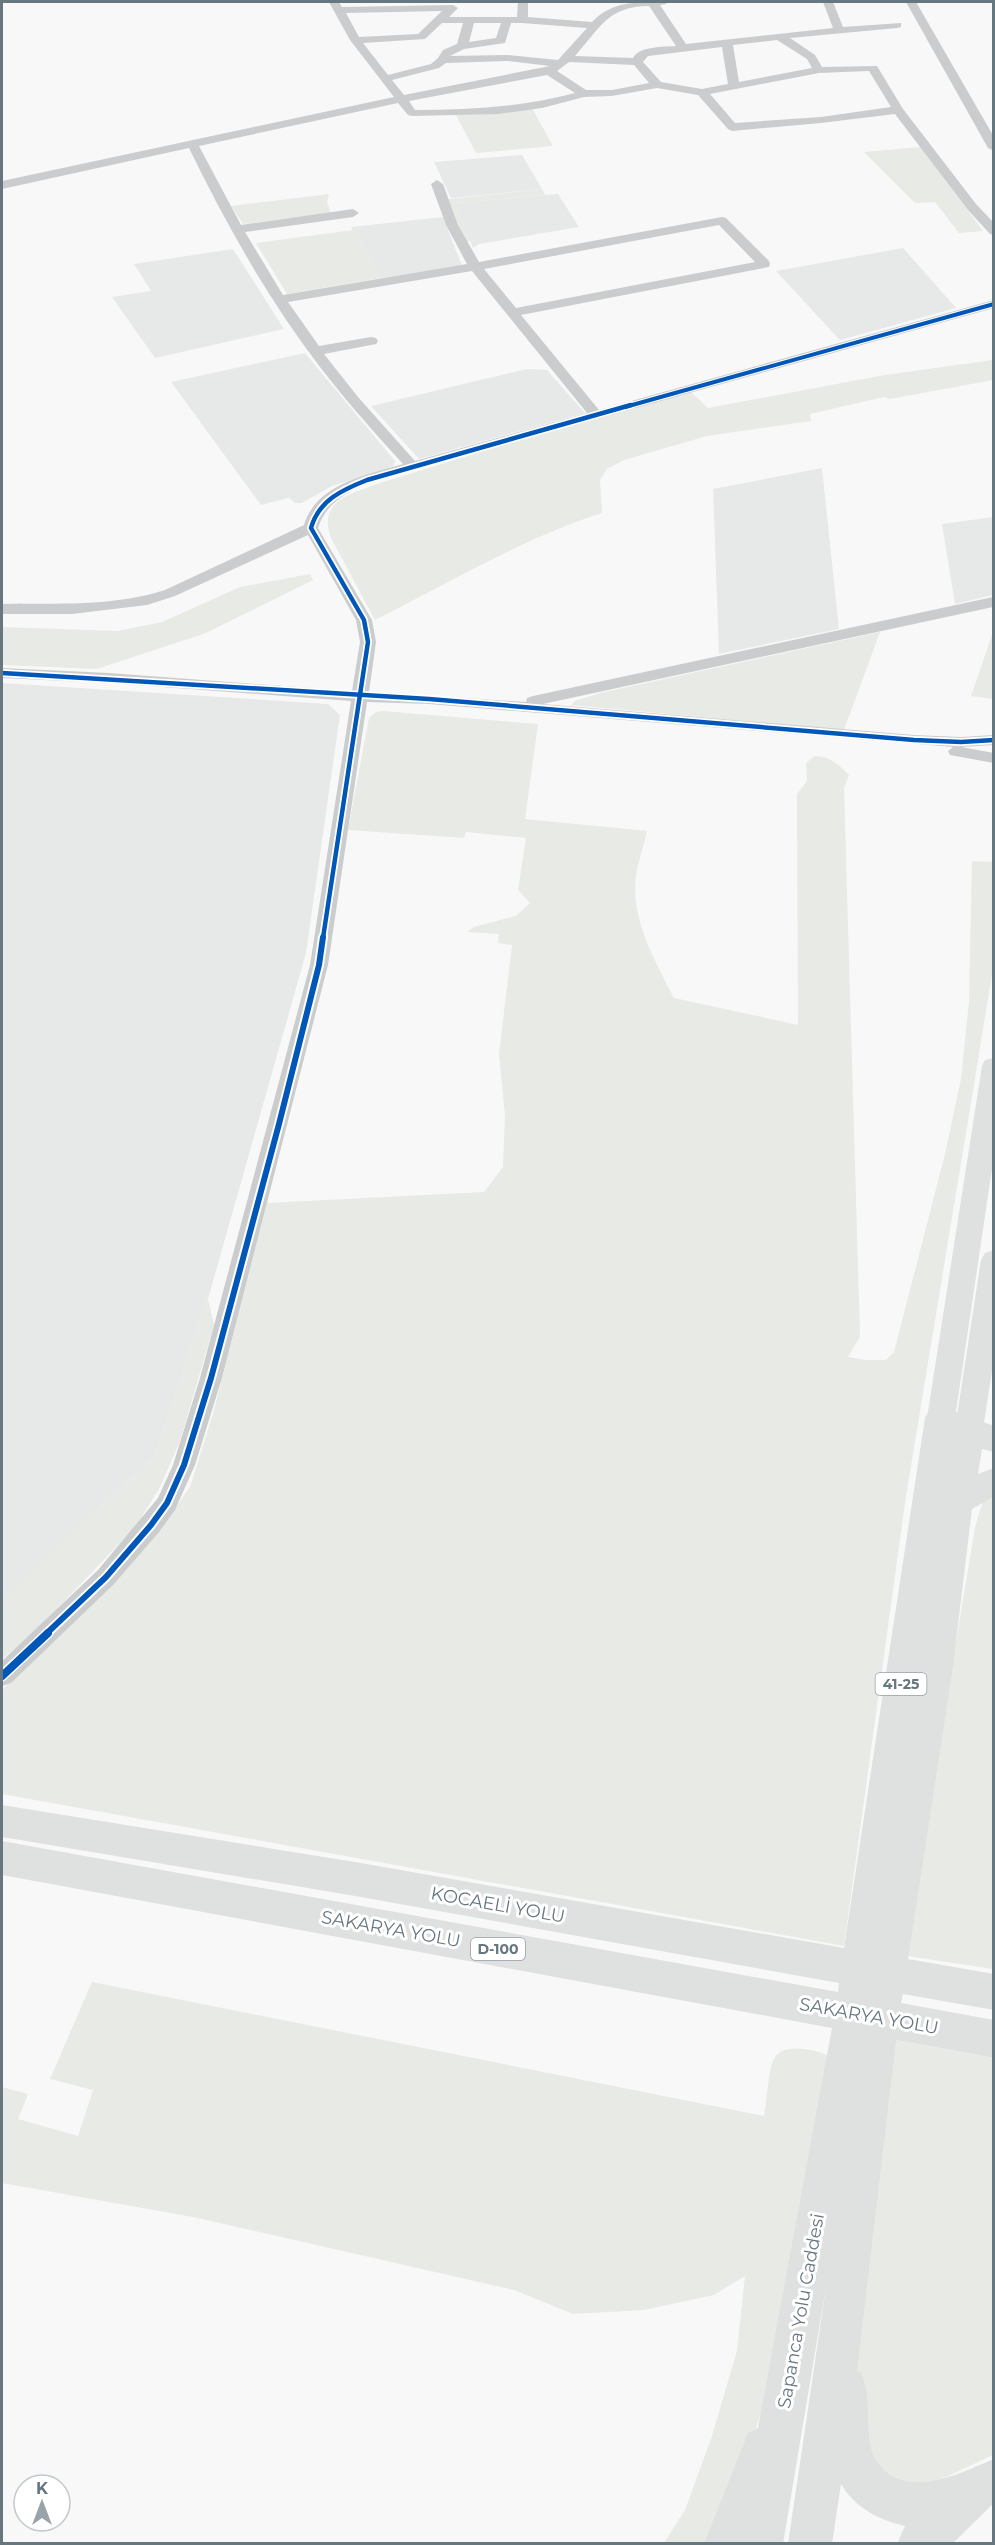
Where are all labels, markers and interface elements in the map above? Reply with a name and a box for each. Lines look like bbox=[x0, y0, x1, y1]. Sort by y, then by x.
road number: 41-25 bbox=[876, 1673, 926, 1695]
street label: KOCAELİ YOLU bbox=[429, 1882, 567, 1928]
street label: SAKARYA YOLU bbox=[320, 1906, 462, 1952]
road number: D-100 bbox=[471, 1938, 525, 1960]
street label: SAKARYA YOLU bbox=[798, 1993, 940, 2039]
street label: Sapanca Yolu Caddesi bbox=[773, 2212, 829, 2410]
north arrow bbox=[12, 2473, 72, 2533]
text: K bbox=[36, 2479, 49, 2498]

